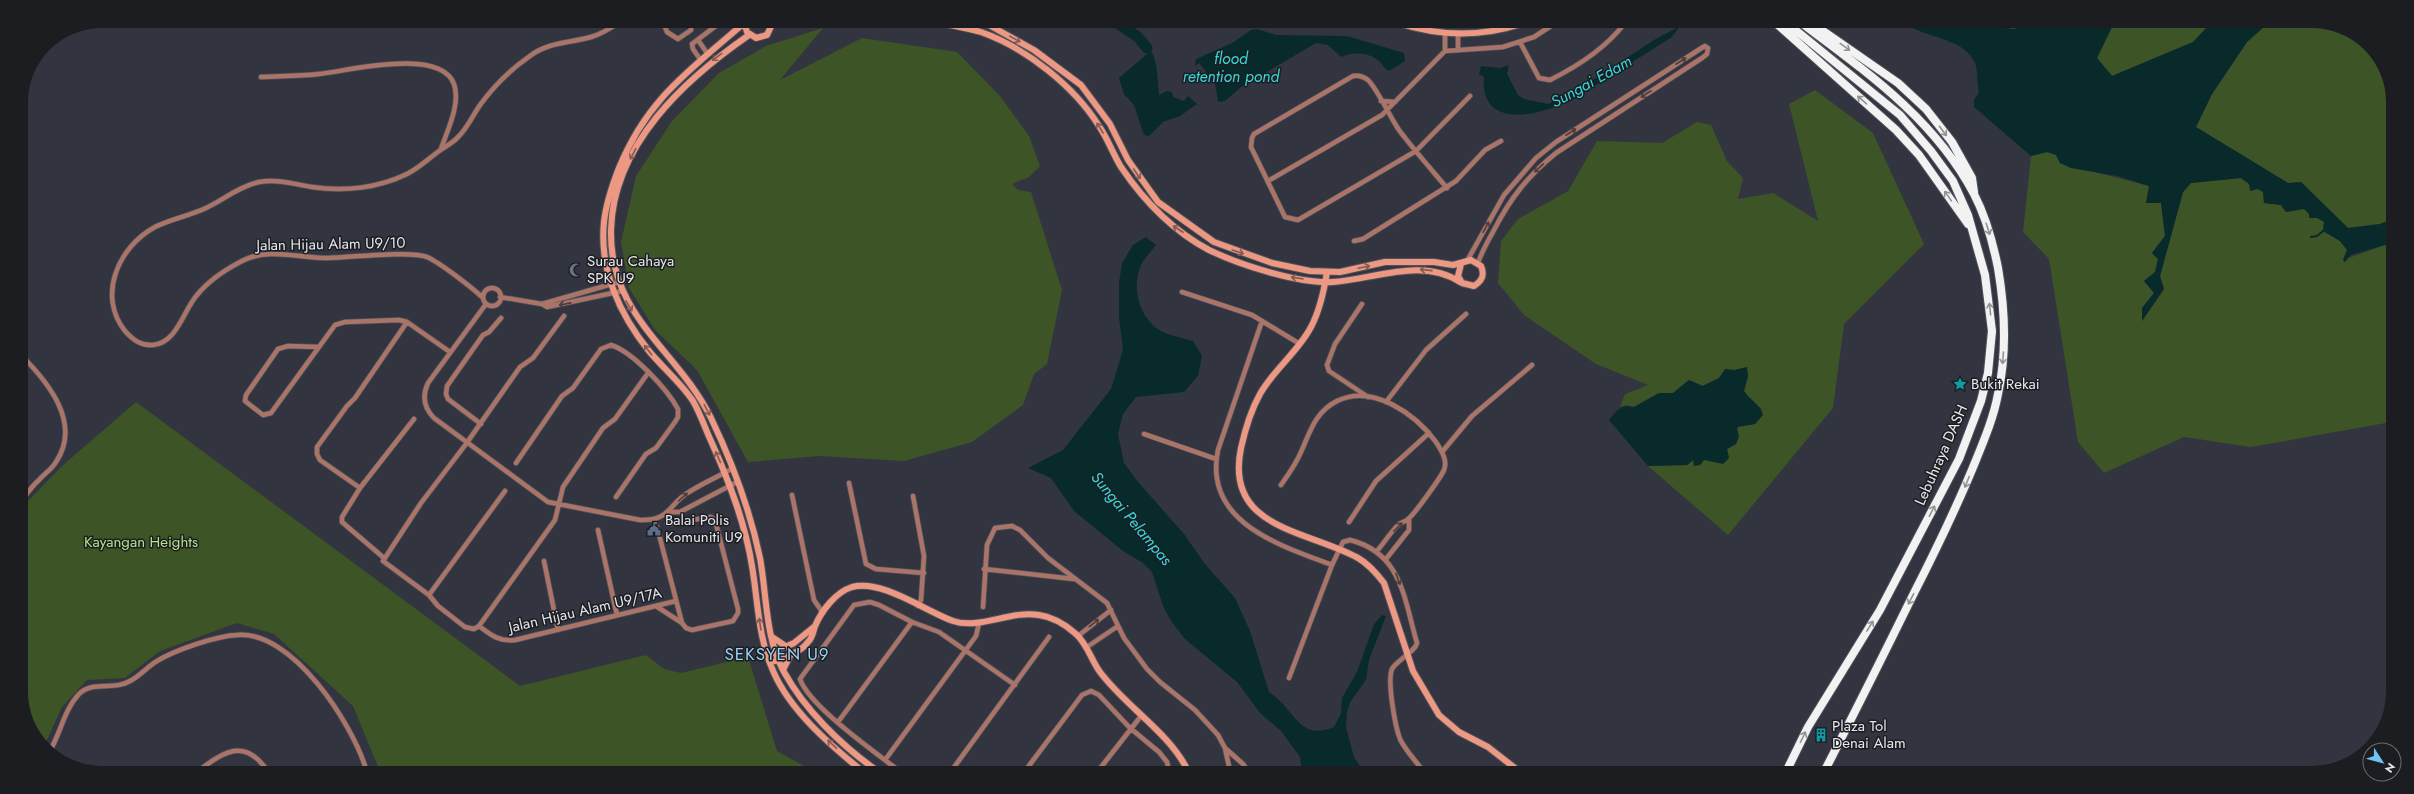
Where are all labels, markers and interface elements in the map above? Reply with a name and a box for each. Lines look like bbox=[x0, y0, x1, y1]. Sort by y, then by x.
one-way arrow bbox=[1008, 36, 1020, 43]
one-way arrow bbox=[1839, 43, 1850, 51]
water label: flood retention pond bbox=[1183, 47, 1280, 88]
water label: Sungai Edam bbox=[1546, 50, 1636, 113]
one-way arrow bbox=[712, 53, 723, 61]
one-way arrow bbox=[1675, 57, 1686, 65]
one-way arrow bbox=[1641, 90, 1652, 98]
one-way arrow bbox=[1857, 95, 1867, 104]
one-way arrow bbox=[1095, 122, 1104, 133]
one-way arrow bbox=[1939, 125, 1947, 136]
one-way arrow bbox=[1566, 127, 1577, 136]
one-way arrow bbox=[628, 148, 636, 160]
one-way arrow bbox=[1534, 163, 1544, 172]
one-way arrow bbox=[1133, 168, 1141, 179]
one-way arrow bbox=[1944, 191, 1953, 202]
one-way arrow bbox=[1482, 221, 1490, 233]
one-way arrow bbox=[1985, 223, 1992, 236]
one-way arrow bbox=[1173, 225, 1184, 233]
street label: Jalan Hijau Alam U9/10 bbox=[254, 232, 406, 256]
one-way arrow bbox=[1231, 248, 1243, 256]
place label: Surau Cahaya SPK U9 bbox=[587, 250, 674, 289]
mosque icon: Surau Cahaya SPK U9 bbox=[568, 262, 584, 278]
one-way arrow bbox=[1358, 262, 1371, 270]
one-way arrow bbox=[1420, 266, 1433, 274]
one-way arrow bbox=[1291, 274, 1304, 282]
one-way arrow bbox=[626, 300, 634, 312]
one-way arrow bbox=[559, 301, 572, 309]
one-way arrow bbox=[1986, 303, 1994, 316]
one-way arrow bbox=[644, 344, 653, 355]
one-way arrow bbox=[1999, 351, 2006, 364]
place label: Bukit Rekai bbox=[1971, 373, 2040, 395]
place icon: Bukit Rekai bbox=[1952, 376, 1968, 392]
street label: Lebuhraya DASH bbox=[1909, 401, 1973, 509]
one-way arrow bbox=[703, 404, 711, 416]
one-way arrow bbox=[714, 452, 722, 464]
water label: Sungai Pelampas bbox=[1086, 467, 1178, 571]
one-way arrow bbox=[1963, 476, 1971, 488]
one-way arrow bbox=[678, 492, 688, 502]
one-way arrow bbox=[1929, 506, 1936, 518]
place label: Balai Polis Komuniti U9 bbox=[665, 509, 743, 548]
public building icon: Balai Polis Komuniti U9 bbox=[646, 521, 662, 537]
one-way arrow bbox=[1393, 522, 1402, 532]
park label: Kayangan Heights bbox=[84, 531, 198, 553]
one-way arrow bbox=[1395, 572, 1402, 585]
street label: Jalan Hijau Alam U9/17A bbox=[504, 582, 664, 639]
one-way arrow bbox=[1907, 593, 1914, 605]
one-way arrow bbox=[756, 617, 764, 630]
one-way arrow bbox=[1089, 618, 1100, 627]
one-way arrow bbox=[1867, 620, 1875, 632]
district label: SEKSYEN U9 bbox=[724, 642, 830, 666]
place label: Plaza Tol Denai Alam bbox=[1832, 715, 1906, 754]
building icon: Plaza Tol Denai Alam bbox=[1813, 727, 1829, 743]
one-way arrow bbox=[1800, 731, 1807, 743]
one-way arrow bbox=[827, 739, 837, 749]
north arrow bbox=[2362, 742, 2402, 782]
text: N bbox=[2381, 760, 2399, 776]

